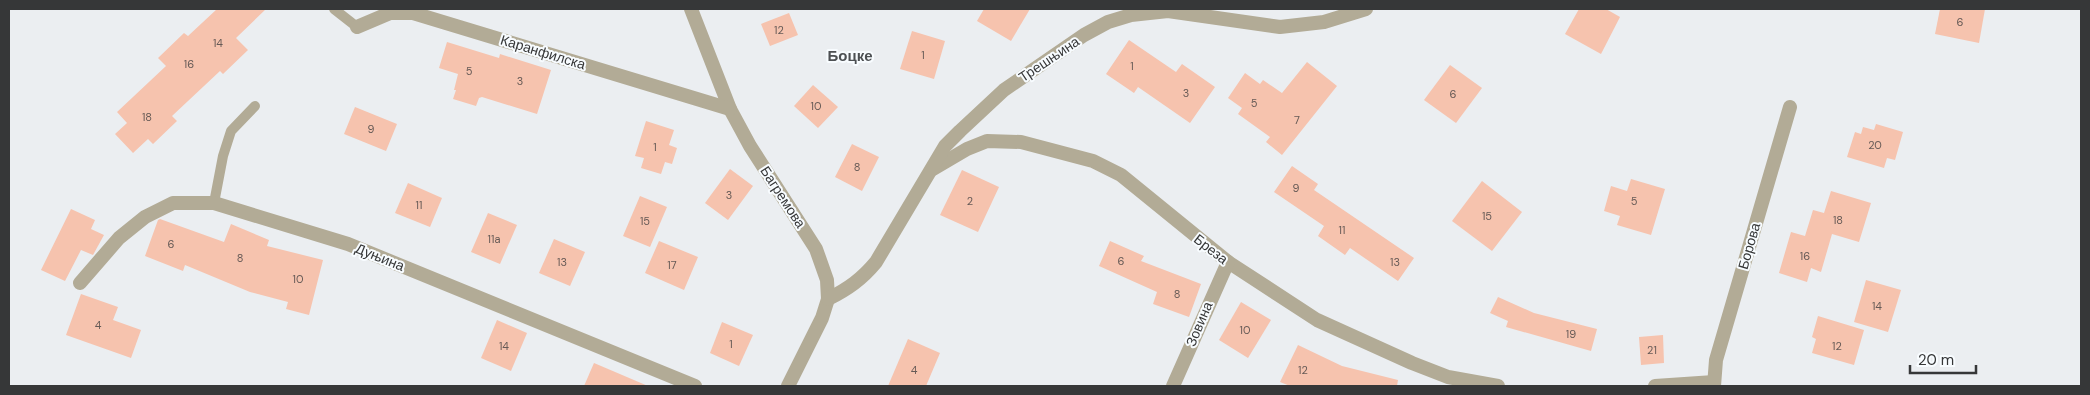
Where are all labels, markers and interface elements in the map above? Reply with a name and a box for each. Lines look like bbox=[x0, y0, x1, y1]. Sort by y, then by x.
house number: 6 bbox=[1957, 15, 1964, 29]
house number: 12 bbox=[774, 23, 784, 37]
street label: Каранфилска bbox=[498, 31, 588, 74]
street label: Трешњина bbox=[1015, 32, 1083, 86]
house number: 14 bbox=[213, 36, 223, 50]
district label: Боцке bbox=[827, 46, 873, 66]
house number: 1 bbox=[921, 48, 925, 62]
house number: 16 bbox=[184, 57, 194, 71]
house number: 1 bbox=[1130, 59, 1134, 73]
house number: 5 bbox=[466, 64, 473, 78]
house number: 3 bbox=[517, 74, 523, 88]
house number: 3 bbox=[1183, 86, 1189, 100]
house number: 6 bbox=[1450, 87, 1457, 101]
house number: 5 bbox=[1251, 96, 1258, 110]
house number: 10 bbox=[811, 99, 821, 113]
house number: 18 bbox=[142, 110, 152, 124]
house number: 7 bbox=[1294, 113, 1300, 127]
house number: 9 bbox=[368, 122, 375, 136]
house number: 20 bbox=[1868, 138, 1882, 152]
house number: 1 bbox=[653, 140, 657, 154]
house number: 8 bbox=[854, 160, 860, 174]
street label: Багремова bbox=[756, 163, 810, 231]
house number: 9 bbox=[1293, 181, 1300, 195]
house number: 3 bbox=[726, 188, 732, 202]
house number: 2 bbox=[967, 194, 973, 208]
house number: 5 bbox=[1631, 194, 1638, 208]
house number: 11 bbox=[416, 198, 422, 212]
house number: 15 bbox=[1482, 209, 1492, 223]
house number: 18 bbox=[1833, 213, 1843, 227]
house number: 15 bbox=[640, 214, 650, 228]
street label: Борова bbox=[1734, 220, 1764, 271]
house number: 11 bbox=[1339, 223, 1345, 237]
street label: Бреза bbox=[1190, 230, 1232, 268]
house number: 11a bbox=[488, 232, 500, 246]
house number: 6 bbox=[168, 237, 175, 251]
street label: Дуњина bbox=[353, 239, 407, 275]
house number: 16 bbox=[1800, 249, 1810, 263]
house number: 8 bbox=[237, 251, 243, 265]
house number: 6 bbox=[1118, 254, 1125, 268]
house number: 13 bbox=[557, 255, 567, 269]
house number: 13 bbox=[1390, 255, 1400, 269]
house number: 17 bbox=[667, 258, 677, 272]
house number: 10 bbox=[293, 272, 303, 286]
house number: 8 bbox=[1174, 287, 1180, 301]
street label: Зовина bbox=[1182, 299, 1217, 349]
house number: 14 bbox=[1872, 299, 1882, 313]
house number: 4 bbox=[95, 318, 102, 332]
house number: 10 bbox=[1240, 323, 1250, 337]
house number: 19 bbox=[1566, 327, 1576, 341]
house number: 1 bbox=[729, 337, 733, 351]
house number: 14 bbox=[499, 339, 509, 353]
house number: 12 bbox=[1832, 339, 1842, 353]
scale bar bbox=[1910, 342, 1976, 374]
house number: 21 bbox=[1647, 343, 1657, 357]
text: 20 m bbox=[1918, 350, 1954, 370]
house number: 4 bbox=[911, 363, 918, 377]
house number: 12 bbox=[1298, 363, 1308, 377]

